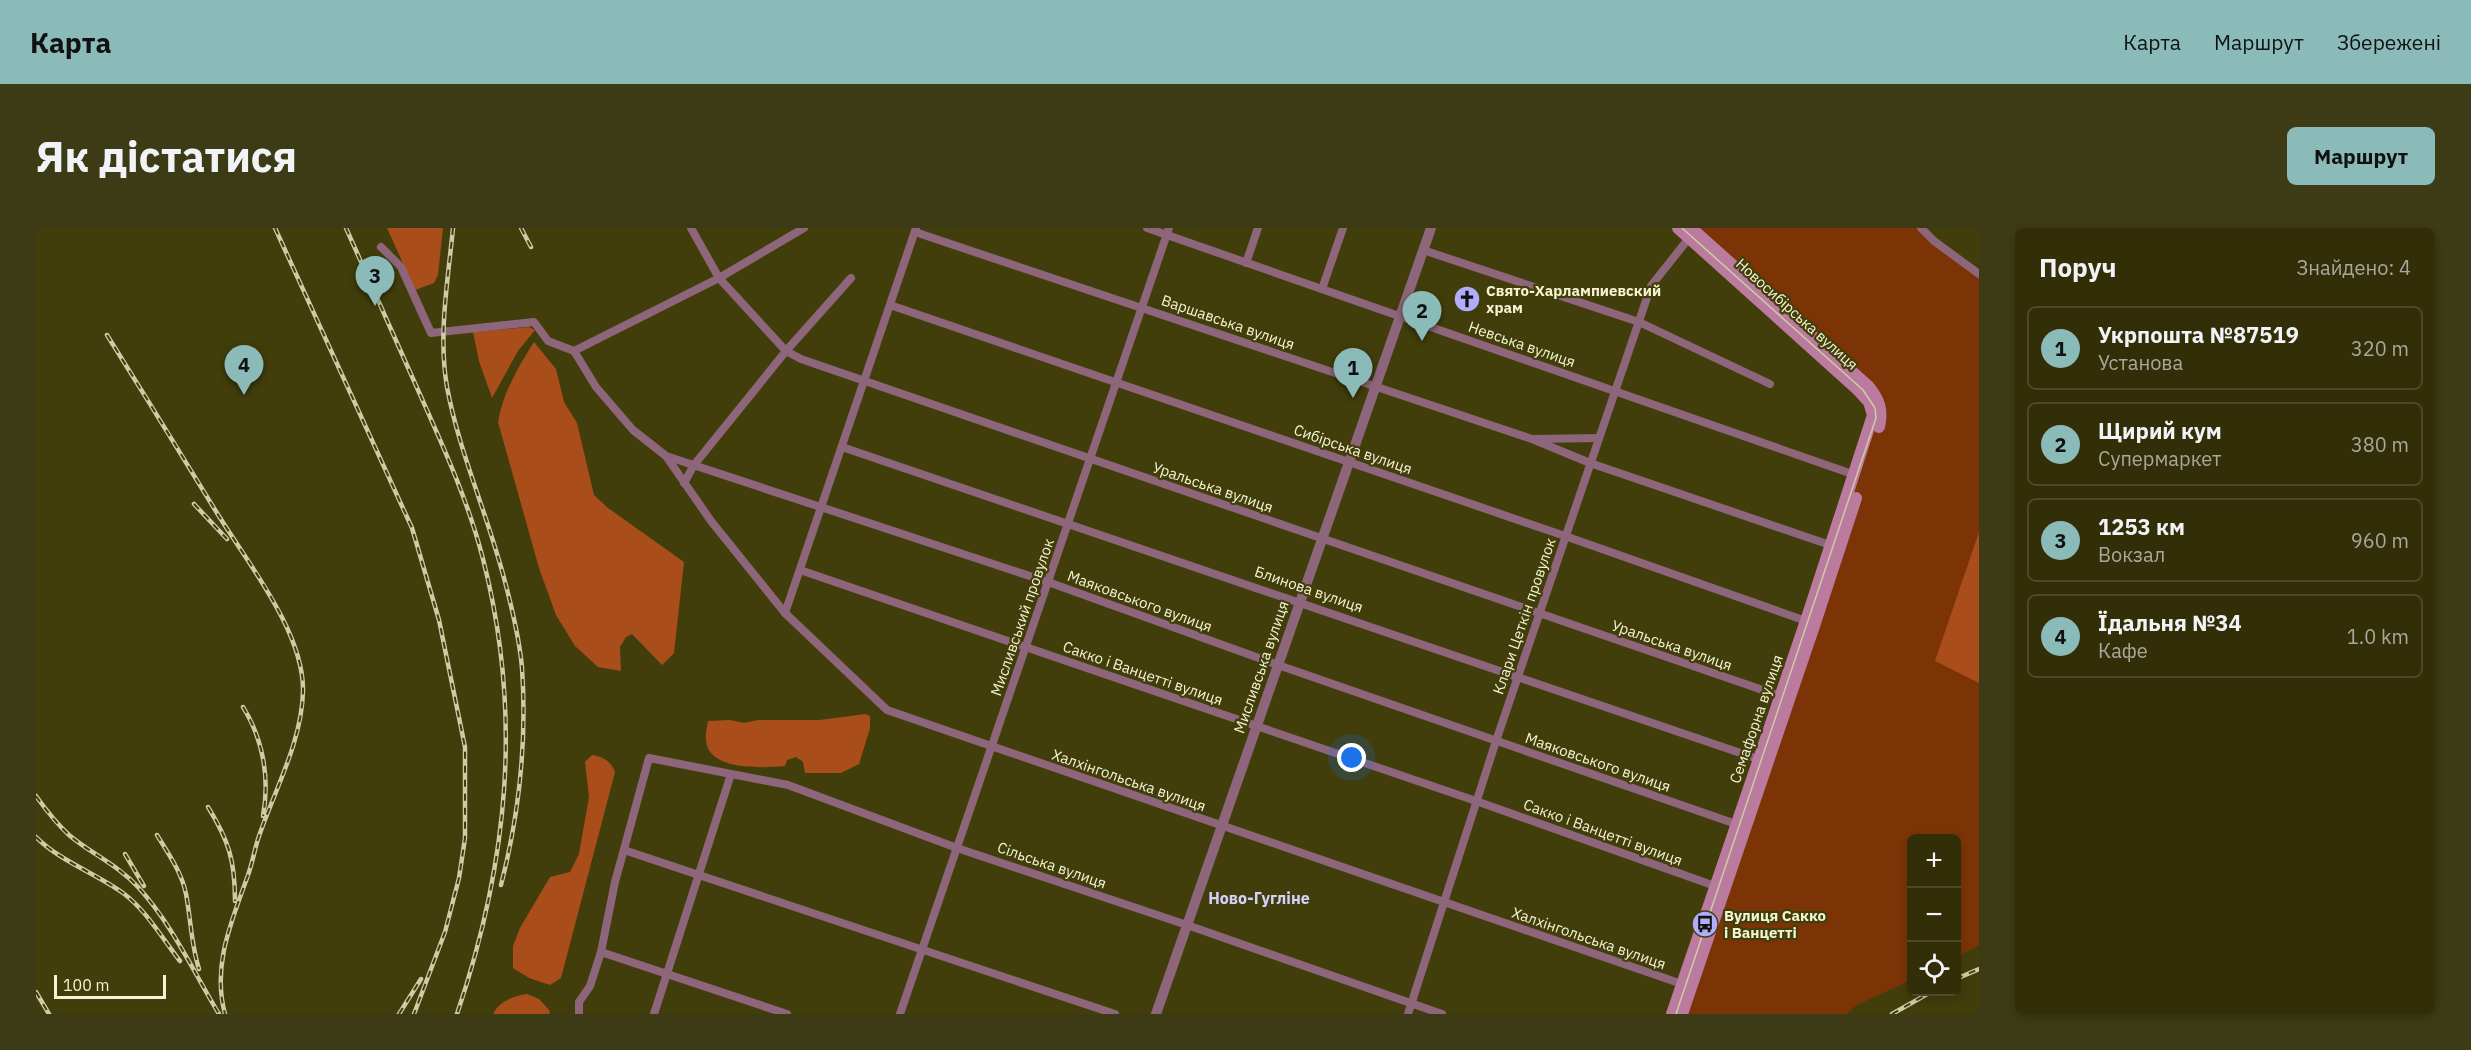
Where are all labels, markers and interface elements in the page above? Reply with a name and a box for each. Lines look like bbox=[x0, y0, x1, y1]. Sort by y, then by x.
text: Карта bbox=[30, 24, 111, 61]
text: Карта bbox=[2123, 28, 2181, 56]
text: Маршрут bbox=[2214, 28, 2304, 56]
text: Збережені bbox=[2337, 28, 2441, 56]
button: Маршрут bbox=[2287, 127, 2435, 185]
text: Як дістатися bbox=[36, 129, 297, 184]
text: Поруч bbox=[2039, 250, 2117, 284]
street label: Новосибірська вулиця bbox=[1732, 254, 1862, 374]
text: Знайдено: 4 bbox=[2297, 254, 2411, 281]
pin: 3 bbox=[356, 256, 394, 306]
place label: Свято-Харлампиевский храм bbox=[1486, 281, 1661, 317]
church icon: Свято-Харлампиевский храм bbox=[1452, 284, 1482, 314]
street label: Варшавська вулиця bbox=[1159, 290, 1297, 354]
pin: 2 bbox=[1402, 291, 1442, 341]
street label: Невська вулиця bbox=[1466, 317, 1578, 371]
text: Укрпошта №87519 bbox=[2098, 320, 2299, 349]
text: 1 bbox=[2055, 335, 2067, 362]
text: 320 m bbox=[2351, 335, 2409, 362]
pin: 4 bbox=[224, 346, 264, 395]
pin: 1 bbox=[1334, 348, 1372, 398]
text: Установа bbox=[2098, 349, 2183, 376]
text: Щирий кум bbox=[2098, 416, 2222, 445]
street label: Сибірська вулиця bbox=[1291, 420, 1415, 478]
text: 2 bbox=[2055, 431, 2067, 458]
text: 380 m bbox=[2351, 431, 2409, 458]
text: Супермаркет bbox=[2098, 445, 2221, 472]
street label: Уральська вулиця bbox=[1150, 457, 1276, 517]
text: 1253 км bbox=[2098, 512, 2185, 541]
text: 3 bbox=[2055, 527, 2067, 554]
text: 960 m bbox=[2351, 527, 2409, 554]
street label: Клари Цеткін провулок bbox=[1488, 535, 1560, 697]
street label: Мисливський провулок bbox=[986, 536, 1058, 698]
text: Вокзал bbox=[2098, 541, 2165, 568]
street label: Блинова вулиця bbox=[1252, 562, 1366, 616]
street label: Маяковського вулиця bbox=[1065, 566, 1215, 636]
street label: Мисливська вулиця bbox=[1229, 598, 1293, 736]
text: Їдальня №34 bbox=[2098, 608, 2242, 637]
street label: Уральська вулиця bbox=[1609, 615, 1735, 675]
text: 4 bbox=[2055, 623, 2067, 650]
text: 1.0 km bbox=[2347, 623, 2409, 650]
street label: Сакко і Ванцетті вулиця bbox=[1061, 637, 1225, 709]
text: Кафе bbox=[2098, 637, 2148, 664]
street label: Семафорна вулиця bbox=[1725, 652, 1787, 786]
street label: Маяковського вулиця bbox=[1523, 728, 1673, 796]
your location bbox=[1337, 743, 1366, 772]
street label: Халхінгольська вулиця bbox=[1050, 745, 1208, 815]
street label: Сакко і Ванцетті вулиця bbox=[1521, 794, 1685, 870]
map controls bbox=[1907, 834, 1961, 996]
button: + bbox=[1907, 834, 1961, 888]
street label: Сільська вулиця bbox=[995, 837, 1109, 893]
district label: Ново-Гугліне bbox=[1208, 888, 1310, 908]
button: − bbox=[1907, 888, 1961, 942]
street label: Халхінгольська вулиця bbox=[1510, 903, 1668, 973]
place label: Вулиця Сакко і Ванцетті bbox=[1724, 906, 1826, 942]
bus stop icon: Вулиця Сакко і Ванцетті bbox=[1690, 909, 1720, 939]
button: locate bbox=[1907, 942, 1961, 996]
scale bar bbox=[54, 972, 166, 1000]
text: 100 m bbox=[63, 975, 110, 995]

